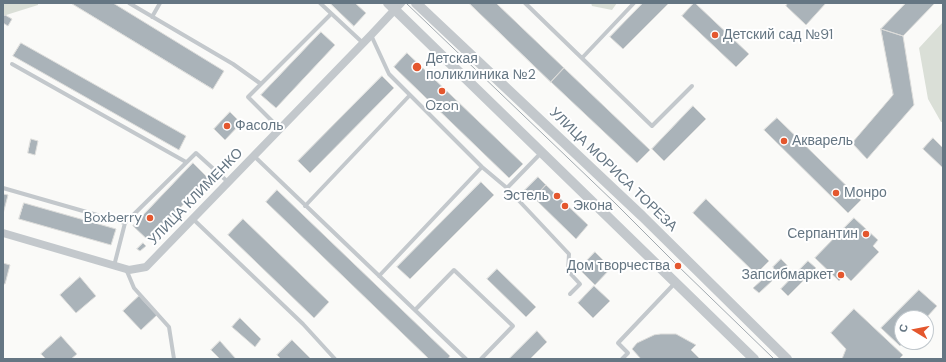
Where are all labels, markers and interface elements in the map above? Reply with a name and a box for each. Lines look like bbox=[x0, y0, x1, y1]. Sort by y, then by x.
place label: Детский сад №91 bbox=[723, 27, 833, 43]
marker: Детский сад №91 bbox=[710, 30, 720, 40]
place label: Детская поликлиника №2 bbox=[426, 51, 536, 84]
marker: Детская поликлиника №2 bbox=[411, 61, 423, 73]
marker: Ozon bbox=[437, 86, 447, 96]
place label: Ozon bbox=[425, 98, 459, 114]
street label: УЛИЦА МОРИСА ТОРЕЗА bbox=[546, 105, 680, 235]
place label: Фасоль bbox=[235, 118, 284, 134]
marker: Фасоль bbox=[222, 121, 232, 131]
place label: Акварель bbox=[792, 133, 853, 149]
marker: Акварель bbox=[779, 136, 789, 146]
street label: УЛИЦА КЛИМЕНКО bbox=[145, 145, 247, 249]
place label: Монро bbox=[844, 185, 887, 201]
place label: Эстель bbox=[503, 188, 549, 204]
marker: Монро bbox=[831, 188, 841, 198]
marker: Эстель bbox=[552, 191, 562, 201]
place label: Экона bbox=[573, 198, 613, 214]
marker: Экона bbox=[560, 201, 570, 211]
place label: Boxberry bbox=[84, 210, 142, 226]
marker: Boxberry bbox=[145, 213, 155, 223]
place label: Серпантин bbox=[787, 226, 858, 242]
marker: Серпантин bbox=[861, 229, 871, 239]
place label: Дом творчества bbox=[567, 258, 670, 274]
marker: Дом творчества bbox=[673, 261, 683, 271]
place label: Запсибмаркет bbox=[741, 267, 833, 283]
marker: Запсибмаркет bbox=[836, 270, 846, 280]
north arrow bbox=[894, 310, 934, 350]
text: С bbox=[896, 323, 911, 333]

